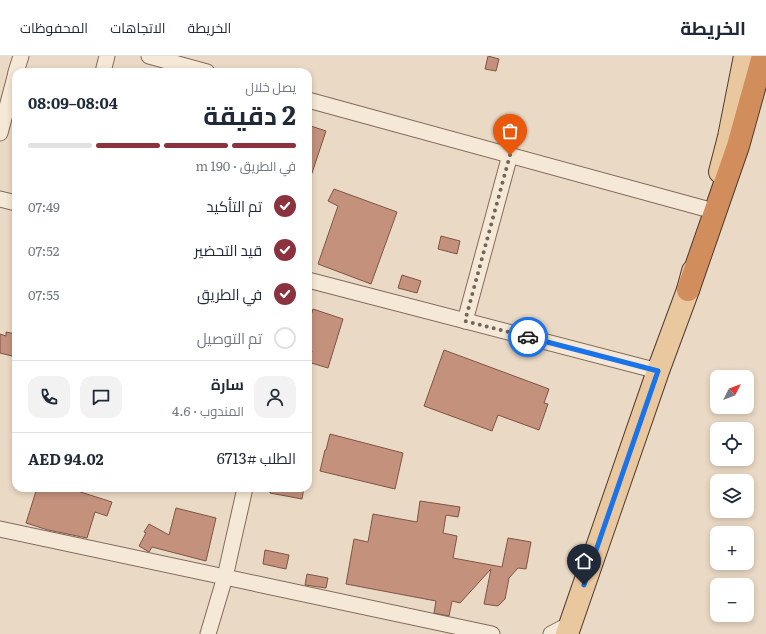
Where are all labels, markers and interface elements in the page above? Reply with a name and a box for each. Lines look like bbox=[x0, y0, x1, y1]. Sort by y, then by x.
text: الخريطة bbox=[680, 13, 746, 41]
text: المحفوظات bbox=[20, 17, 88, 37]
text: الاتجاهات bbox=[110, 17, 166, 37]
text: الخريطة bbox=[188, 17, 231, 37]
text: يصل خلال bbox=[245, 77, 296, 96]
text: 08:04–08:09 bbox=[28, 91, 118, 114]
text: 2 دقيقة bbox=[203, 94, 296, 133]
pin bbox=[493, 114, 527, 155]
icon: bag bbox=[499, 120, 521, 142]
text: في الطريق · 190 m bbox=[195, 156, 296, 175]
text: تم التأكيد bbox=[206, 194, 262, 217]
icon: check bbox=[274, 195, 296, 217]
text: 07:49 bbox=[28, 197, 60, 216]
text: قيد التحضير bbox=[194, 238, 262, 261]
icon: check bbox=[274, 239, 296, 261]
text: 07:52 bbox=[28, 241, 59, 260]
text: في الطريق bbox=[197, 282, 262, 305]
icon: check bbox=[274, 283, 296, 305]
text: 07:55 bbox=[28, 285, 59, 304]
courier bbox=[508, 317, 548, 357]
text: تم التوصيل bbox=[197, 326, 262, 349]
icon: car bbox=[517, 326, 539, 348]
north arrow bbox=[710, 370, 754, 414]
map controls bbox=[710, 370, 754, 622]
text: سارة bbox=[211, 372, 244, 395]
button: phone bbox=[28, 376, 70, 418]
button: chat bbox=[80, 376, 122, 418]
button: person bbox=[254, 376, 296, 418]
text: المندوب · 4.6 bbox=[172, 401, 244, 420]
button: locate bbox=[710, 422, 754, 466]
text: الطلب #6713 bbox=[217, 446, 296, 469]
text: AED 94.02 bbox=[28, 447, 104, 470]
button: layers bbox=[710, 474, 754, 518]
button: + bbox=[710, 526, 754, 570]
pin bbox=[567, 544, 601, 585]
icon: home bbox=[573, 550, 595, 572]
button: − bbox=[710, 578, 754, 622]

